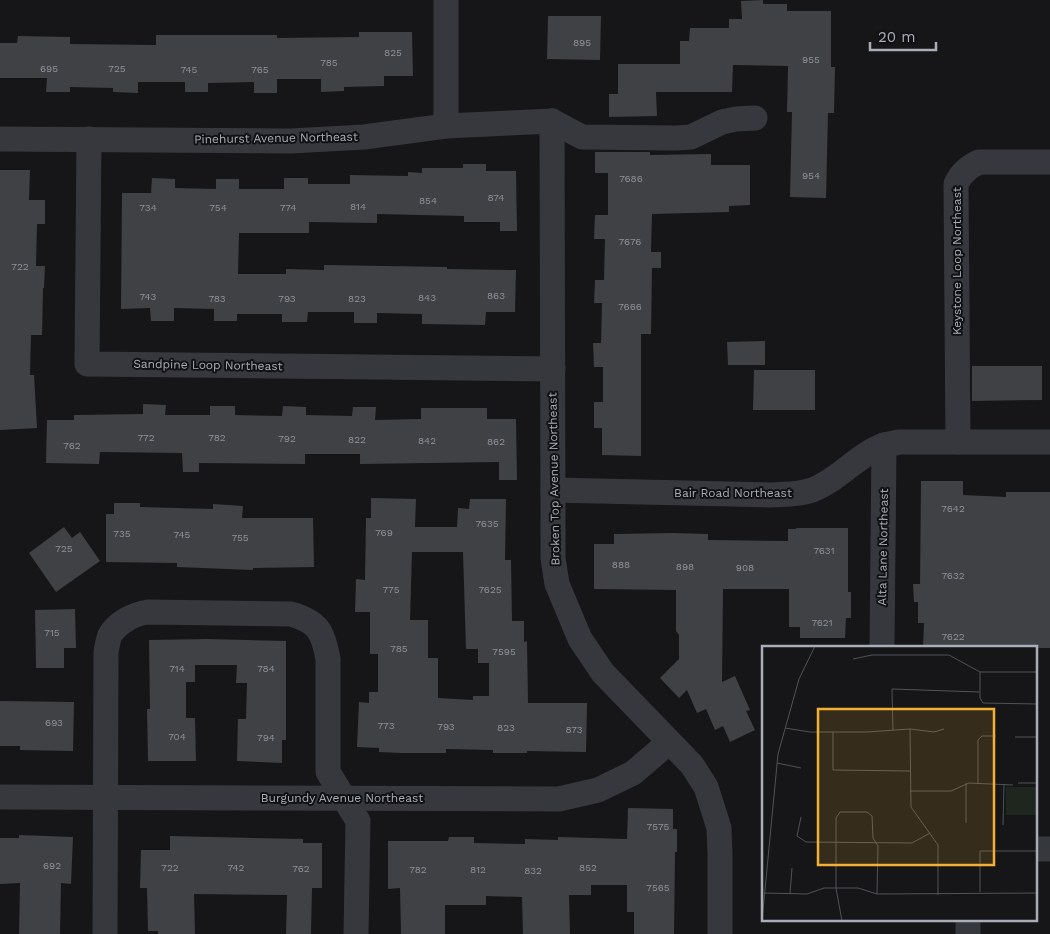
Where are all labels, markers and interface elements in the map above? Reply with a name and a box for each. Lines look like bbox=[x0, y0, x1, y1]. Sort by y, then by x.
scale bar bbox=[870, 20, 936, 52]
text: 20 m bbox=[878, 28, 916, 46]
house number: 895 bbox=[573, 37, 591, 48]
house number: 825 bbox=[384, 47, 402, 58]
house number: 955 bbox=[802, 54, 820, 65]
house number: 785 bbox=[320, 57, 338, 68]
house number: 695 bbox=[40, 63, 58, 74]
house number: 725 bbox=[108, 63, 126, 74]
house number: 745 bbox=[181, 64, 198, 75]
house number: 765 bbox=[251, 64, 269, 75]
street label: Pinehurst Avenue Northeast bbox=[194, 130, 358, 146]
house number: 954 bbox=[802, 170, 820, 181]
house number: 7686 bbox=[619, 173, 643, 184]
street label: Keystone Loop Northeast bbox=[950, 187, 964, 335]
house number: 874 bbox=[488, 192, 504, 203]
house number: 854 bbox=[419, 195, 437, 206]
house number: 814 bbox=[350, 201, 366, 212]
house number: 734 bbox=[139, 202, 157, 213]
house number: 754 bbox=[209, 202, 227, 213]
house number: 774 bbox=[280, 202, 296, 213]
house number: 7676 bbox=[619, 236, 641, 247]
house number: 722 bbox=[11, 261, 29, 272]
house number: 863 bbox=[487, 290, 505, 301]
house number: 743 bbox=[140, 291, 157, 302]
house number: 843 bbox=[418, 292, 436, 303]
house number: 783 bbox=[208, 293, 226, 304]
house number: 793 bbox=[278, 293, 296, 304]
house number: 823 bbox=[348, 293, 366, 304]
house number: 7666 bbox=[618, 301, 642, 312]
street label: Sandpine Loop Northeast bbox=[133, 357, 283, 373]
street label: Broken Top Avenue Northeast bbox=[545, 392, 563, 566]
house number: 772 bbox=[137, 432, 155, 443]
house number: 782 bbox=[208, 432, 226, 443]
house number: 792 bbox=[278, 433, 296, 444]
house number: 822 bbox=[348, 434, 366, 445]
house number: 842 bbox=[418, 435, 436, 446]
house number: 862 bbox=[487, 436, 505, 447]
house number: 762 bbox=[63, 440, 81, 451]
street label: Bair Road Northeast bbox=[674, 486, 792, 500]
street label: Alta Lane Northeast bbox=[875, 488, 891, 606]
house number: 7642 bbox=[941, 503, 965, 514]
house number: 7635 bbox=[475, 518, 499, 529]
house number: 769 bbox=[375, 527, 393, 538]
house number: 735 bbox=[113, 528, 131, 539]
house number: 745 bbox=[174, 529, 191, 540]
house number: 755 bbox=[231, 532, 249, 543]
house number: 725 bbox=[55, 543, 73, 554]
house number: 7631 bbox=[813, 545, 835, 556]
house number: 888 bbox=[612, 559, 630, 570]
house number: 898 bbox=[676, 561, 694, 572]
house number: 908 bbox=[736, 562, 754, 573]
house number: 7632 bbox=[941, 570, 965, 581]
house number: 775 bbox=[382, 584, 400, 595]
house number: 7625 bbox=[478, 584, 502, 595]
house number: 7621 bbox=[811, 617, 833, 628]
house number: 715 bbox=[44, 627, 60, 638]
house number: 7622 bbox=[941, 631, 965, 642]
house number: 785 bbox=[390, 643, 408, 654]
house number: 7595 bbox=[492, 646, 516, 657]
inset map bbox=[762, 646, 1038, 922]
house number: 714 bbox=[169, 663, 185, 674]
house number: 784 bbox=[257, 663, 275, 674]
house number: 693 bbox=[45, 717, 63, 728]
house number: 773 bbox=[377, 720, 395, 731]
house number: 793 bbox=[437, 721, 455, 732]
house number: 823 bbox=[497, 722, 515, 733]
house number: 873 bbox=[565, 724, 583, 735]
house number: 704 bbox=[168, 731, 186, 742]
house number: 794 bbox=[257, 732, 275, 743]
street label: Burgundy Avenue Northeast bbox=[261, 791, 423, 805]
house number: 7575 bbox=[647, 821, 670, 832]
house number: 692 bbox=[43, 860, 61, 871]
house number: 722 bbox=[161, 862, 179, 873]
house number: 742 bbox=[228, 862, 245, 873]
house number: 852 bbox=[579, 862, 597, 873]
house number: 762 bbox=[292, 863, 310, 874]
house number: 782 bbox=[409, 864, 427, 875]
house number: 812 bbox=[470, 864, 486, 875]
house number: 832 bbox=[524, 865, 542, 876]
house number: 7565 bbox=[646, 882, 670, 893]

